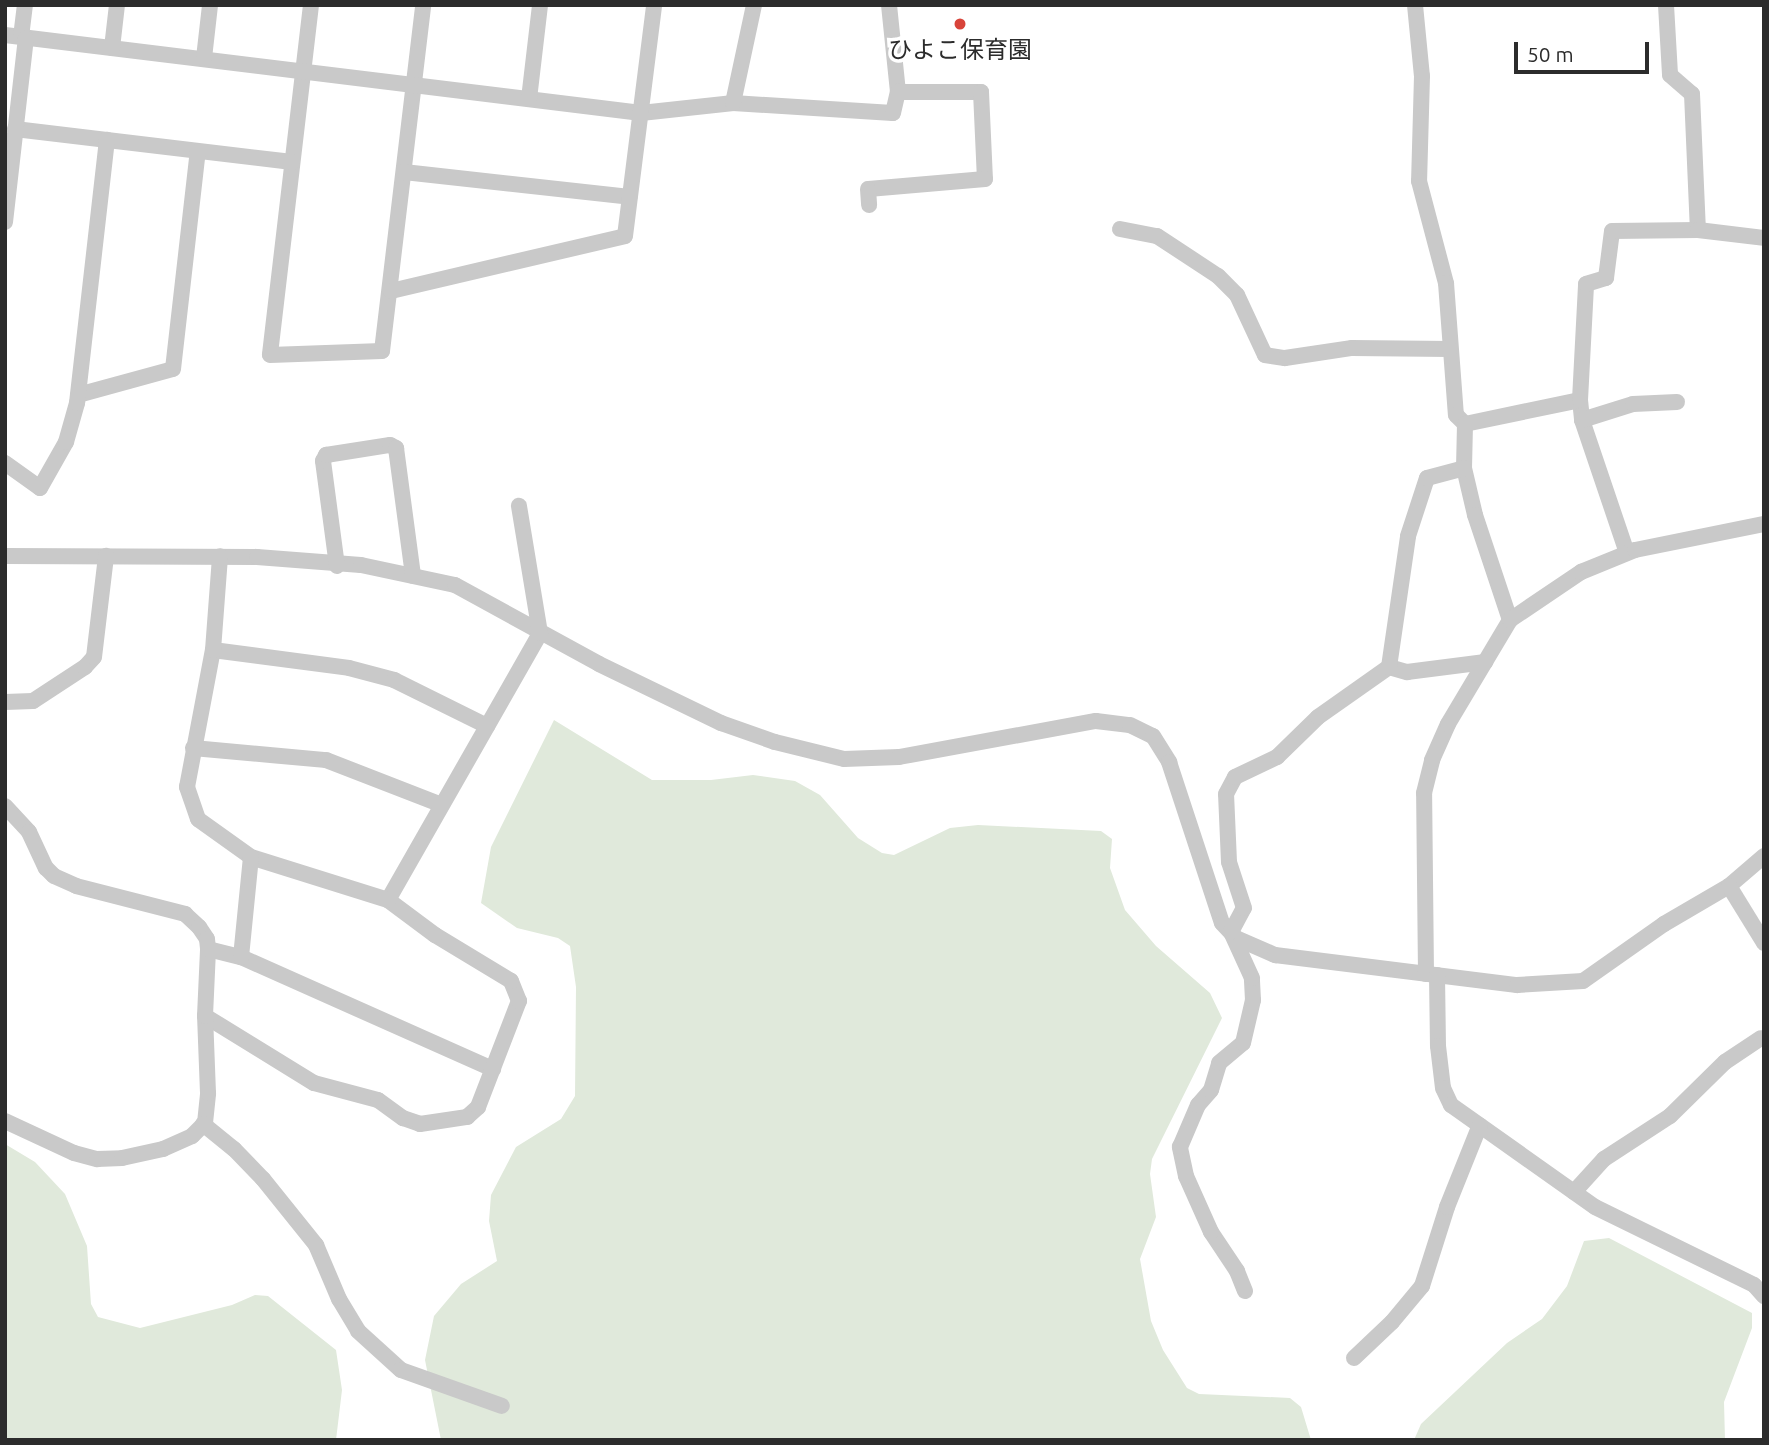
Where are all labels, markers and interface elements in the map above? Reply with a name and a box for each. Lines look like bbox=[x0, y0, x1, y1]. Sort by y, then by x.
marker: ひよこ保育園 bbox=[952, 16, 968, 32]
scale bar bbox=[1517, 28, 1652, 72]
place label: ひよこ保育園 bbox=[888, 36, 1032, 64]
text: 50 m bbox=[1527, 42, 1574, 66]

